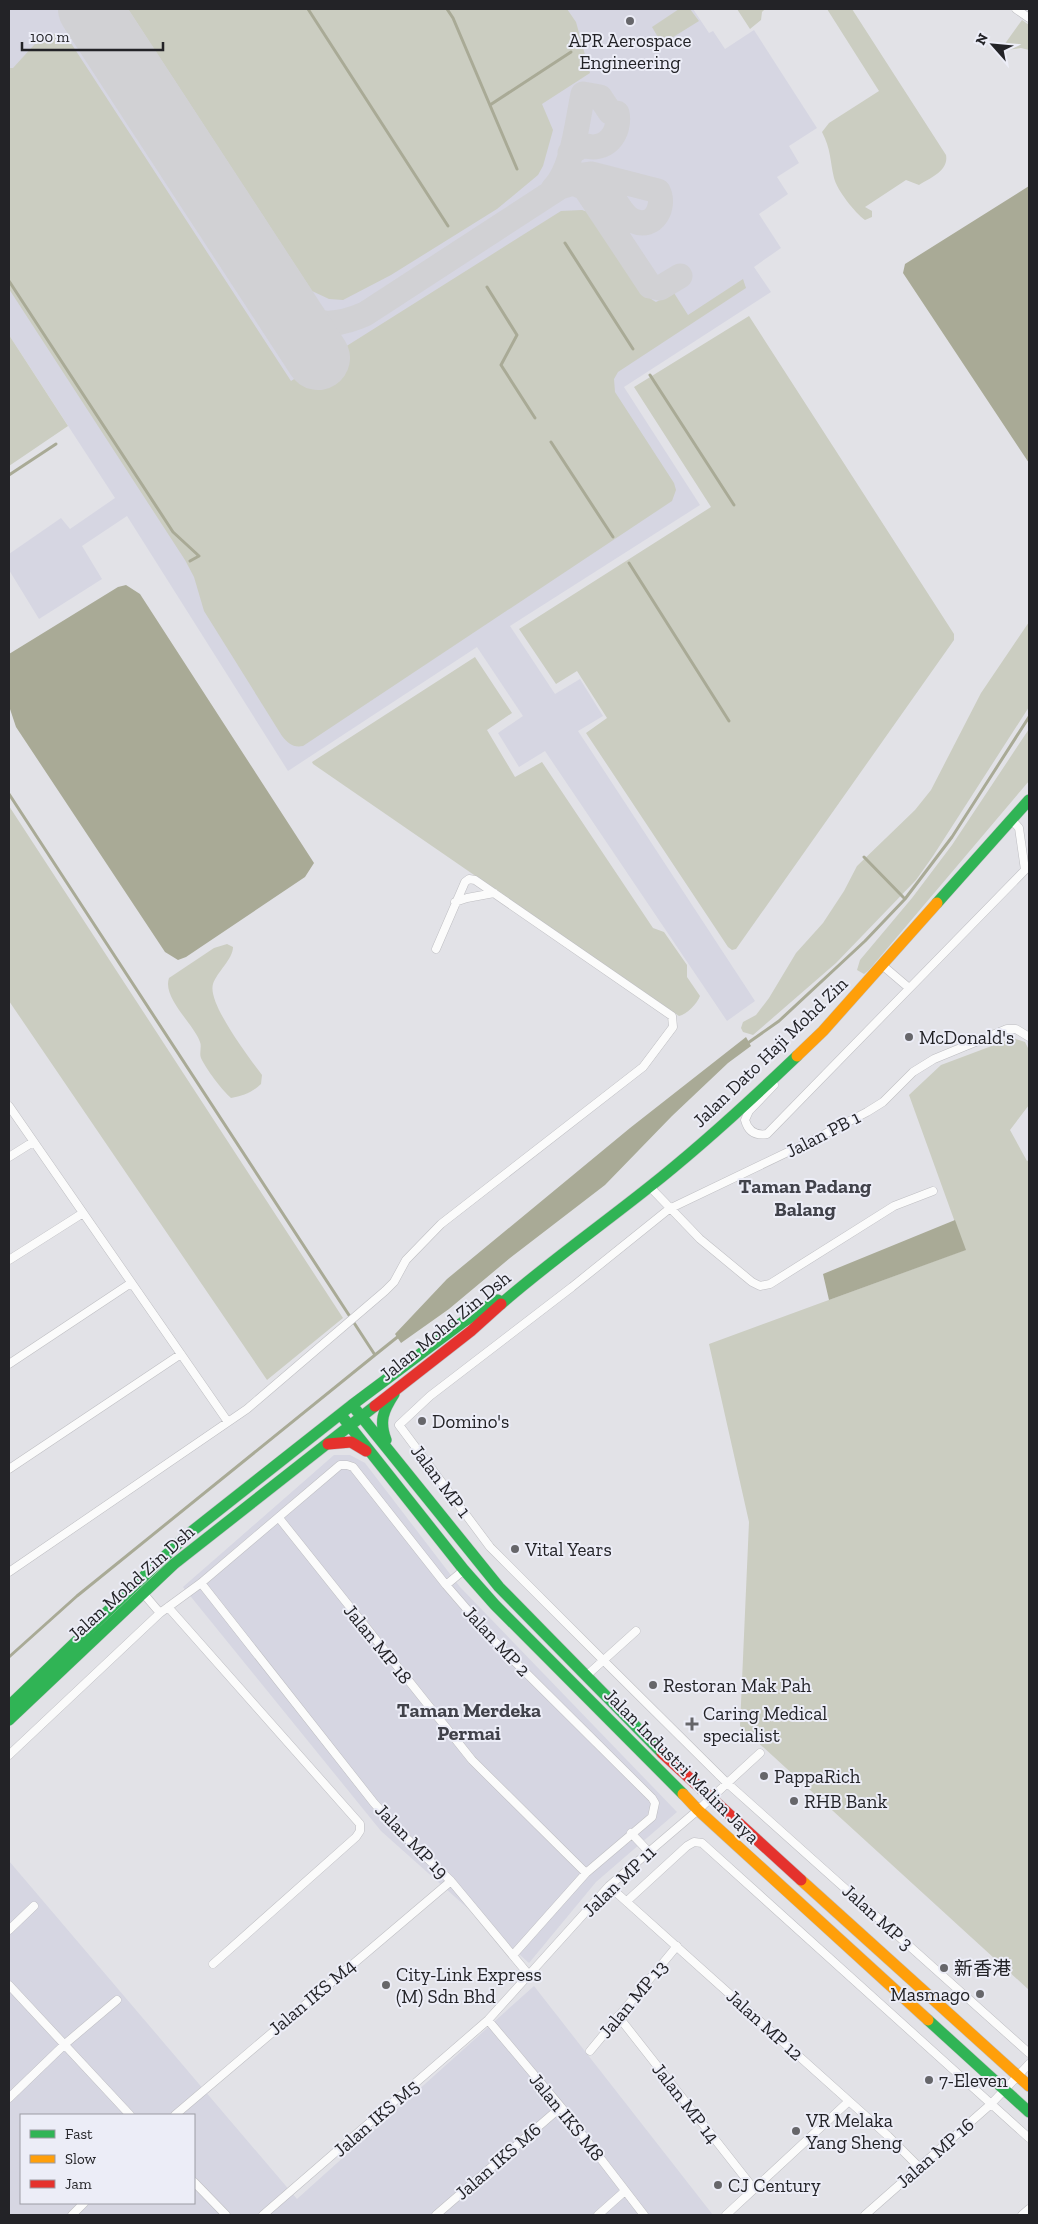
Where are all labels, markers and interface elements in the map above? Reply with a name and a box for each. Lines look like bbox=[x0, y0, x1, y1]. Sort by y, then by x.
marker: APR Aerospace Engineering bbox=[624, 15, 636, 27]
scale bar bbox=[22, 20, 164, 52]
north arrow bbox=[968, 20, 1018, 70]
text: 100 m bbox=[30, 28, 69, 46]
place label: APR Aerospace Engineering bbox=[569, 29, 692, 74]
text: N bbox=[972, 30, 992, 48]
street label: Jalan Dato Haji Mohd Zin bbox=[688, 972, 852, 1132]
place label: McDonald's bbox=[919, 1026, 1014, 1049]
marker: McDonald's bbox=[903, 1031, 915, 1043]
street label: Jalan PB 1 bbox=[782, 1105, 864, 1163]
district label: Taman Padang Balang bbox=[739, 1174, 872, 1221]
street label: Jalan Mohd Zin Dsh bbox=[375, 1266, 515, 1386]
place label: Domino's bbox=[432, 1410, 509, 1433]
marker: Domino's bbox=[416, 1415, 428, 1427]
street label: Jalan MP 1 bbox=[406, 1440, 476, 1522]
street label: Jalan Mohd Zin Dsh bbox=[63, 1520, 199, 1646]
place label: Vital Years bbox=[524, 1538, 612, 1561]
marker: Vital Years bbox=[509, 1543, 521, 1555]
street label: Jalan MP 18 bbox=[339, 1600, 417, 1688]
street label: Jalan MP 2 bbox=[459, 1601, 535, 1681]
place label: Restoran Mak Pah bbox=[663, 1674, 812, 1697]
marker: Restoran Mak Pah bbox=[647, 1679, 659, 1691]
street label: Jalan Industri Malim Jaya bbox=[600, 1684, 764, 1848]
district label: Taman Merdeka Permai bbox=[397, 1698, 541, 1745]
place label: Caring Medical specialist bbox=[703, 1702, 827, 1747]
marker: Caring Medical specialist bbox=[685, 1717, 699, 1731]
place label: PappaRich bbox=[774, 1765, 861, 1788]
marker: PappaRich bbox=[758, 1770, 770, 1782]
place label: RHB Bank bbox=[804, 1790, 887, 1813]
marker: RHB Bank bbox=[788, 1795, 800, 1807]
street label: Jalan MP 19 bbox=[370, 1799, 454, 1883]
street label: Jalan MP 11 bbox=[578, 1840, 660, 1922]
street label: Jalan MP 3 bbox=[838, 1879, 918, 1955]
street label: Jalan IKS M4 bbox=[264, 1954, 360, 2040]
street label: Jalan MP 13 bbox=[594, 1955, 672, 2043]
place label: 新香港 bbox=[954, 1957, 1011, 1980]
marker: 新香港 bbox=[938, 1962, 950, 1974]
place label: City-Link Express (M) Sdn Bhd bbox=[396, 1963, 542, 2008]
marker: City-Link Express (M) Sdn Bhd bbox=[380, 1979, 392, 1991]
place label: Masmago bbox=[890, 1983, 970, 2006]
street label: Jalan MP 12 bbox=[722, 1985, 808, 2065]
marker: Masmago bbox=[974, 1988, 986, 2000]
street label: Jalan MP 14 bbox=[647, 2058, 725, 2148]
street label: Jalan IKS M8 bbox=[525, 2068, 609, 2166]
place label: 7-Eleven bbox=[939, 2069, 1008, 2092]
marker: 7-Eleven bbox=[923, 2074, 935, 2086]
street label: Jalan IKS M5 bbox=[328, 2075, 424, 2161]
place label: VR Melaka Yang Sheng bbox=[805, 2109, 903, 2154]
street label: Jalan MP 16 bbox=[891, 2113, 979, 2193]
legend bbox=[20, 2114, 195, 2204]
street label: Jalan IKS M6 bbox=[450, 2117, 546, 2205]
text: Fast bbox=[65, 2125, 93, 2143]
marker: VR Melaka Yang Sheng bbox=[790, 2125, 802, 2137]
text: Slow bbox=[65, 2150, 97, 2168]
place label: CJ Century bbox=[728, 2174, 821, 2197]
text: Jam bbox=[65, 2175, 92, 2193]
marker: CJ Century bbox=[712, 2179, 724, 2191]

